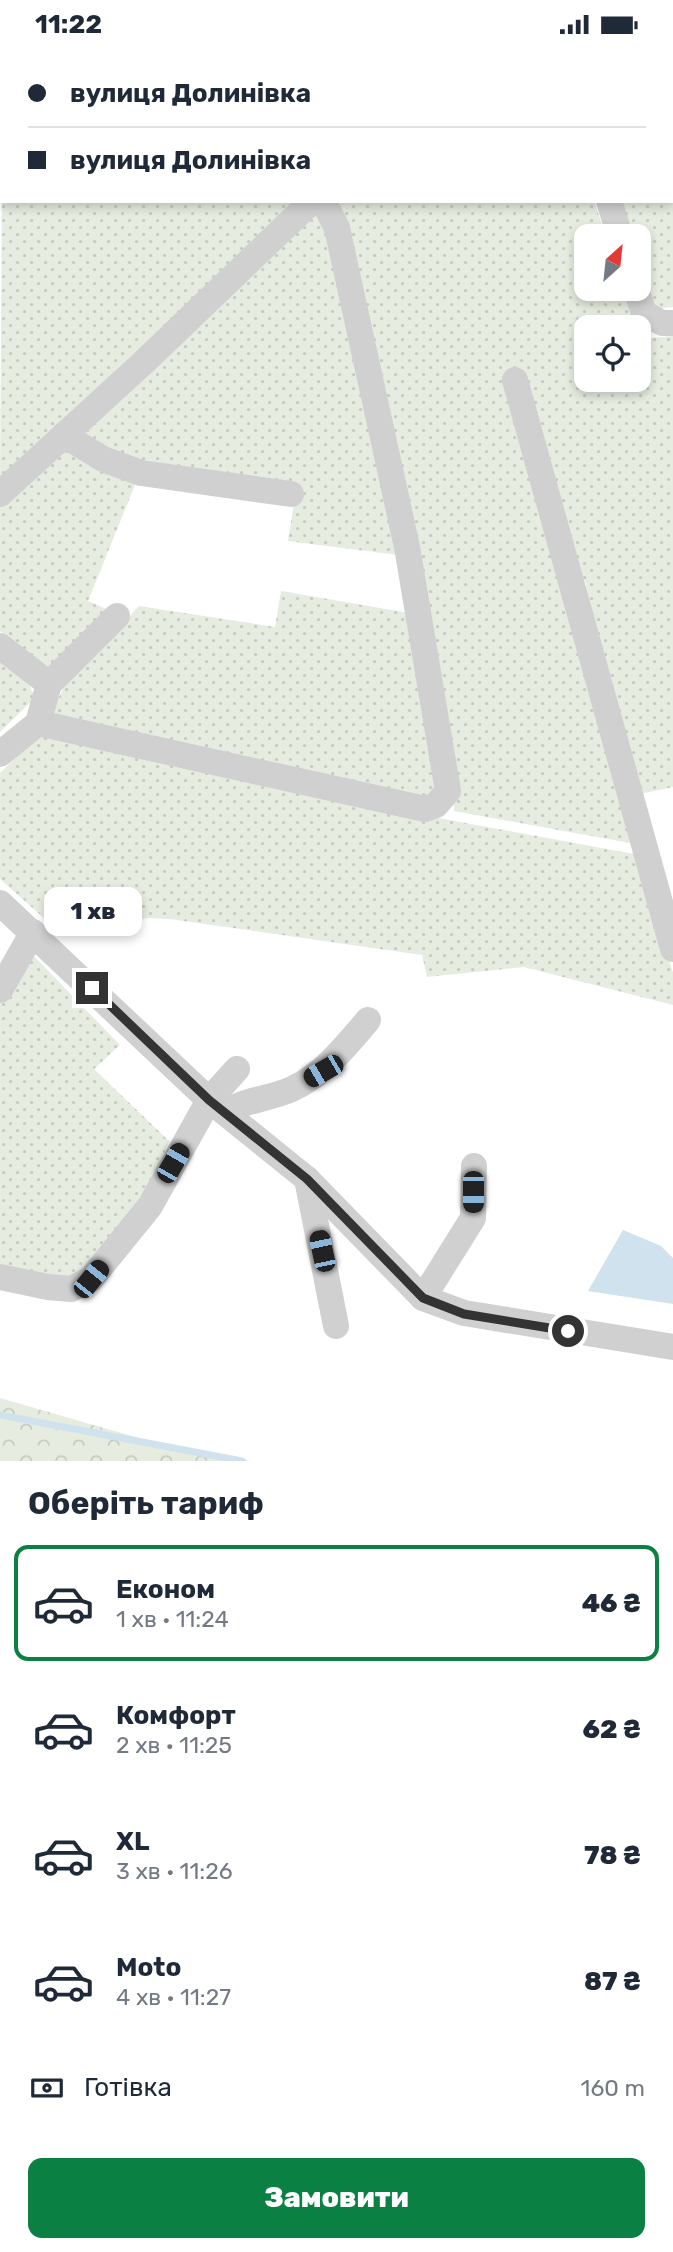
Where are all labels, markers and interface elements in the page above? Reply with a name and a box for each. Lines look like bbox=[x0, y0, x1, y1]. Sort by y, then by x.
text: 11:22 bbox=[35, 9, 102, 40]
text: вулиця Долинівка bbox=[70, 78, 311, 109]
text: вулиця Долинівка bbox=[70, 145, 311, 176]
north arrow bbox=[574, 224, 651, 301]
map controls bbox=[574, 224, 651, 392]
button: locate bbox=[574, 315, 651, 392]
callout: 1 хв bbox=[43, 887, 141, 935]
text: 1 хв bbox=[70, 897, 116, 925]
route end bbox=[76, 972, 108, 1004]
car bbox=[300, 1051, 347, 1091]
car bbox=[154, 1140, 193, 1186]
car bbox=[463, 1171, 484, 1213]
car bbox=[308, 1228, 337, 1274]
car bbox=[70, 1256, 113, 1302]
route start bbox=[552, 1315, 584, 1347]
text: Оберіть тариф bbox=[28, 1484, 264, 1522]
icon: car bbox=[32, 1572, 95, 1635]
text: Економ bbox=[116, 1574, 215, 1605]
text: 46 ₴ bbox=[582, 1588, 641, 1619]
text: 1 хв · 11:24 bbox=[116, 1605, 229, 1633]
icon: car bbox=[32, 1698, 95, 1761]
text: Комфорт bbox=[116, 1700, 236, 1731]
text: 62 ₴ bbox=[583, 1714, 641, 1745]
text: 2 хв · 11:25 bbox=[116, 1731, 232, 1759]
icon: car bbox=[32, 1824, 95, 1887]
text: XL bbox=[116, 1826, 149, 1857]
text: 78 ₴ bbox=[584, 1840, 641, 1871]
text: 3 хв · 11:26 bbox=[116, 1857, 233, 1885]
icon: car bbox=[32, 1950, 95, 2013]
text: Moto bbox=[116, 1952, 181, 1983]
text: 87 ₴ bbox=[584, 1966, 641, 1997]
text: 4 хв · 11:27 bbox=[116, 1983, 231, 2011]
icon: cash bbox=[28, 2069, 66, 2107]
text: Готівка bbox=[84, 2072, 172, 2103]
text: 160 m bbox=[581, 2074, 645, 2102]
button: Замовити bbox=[28, 2158, 645, 2238]

